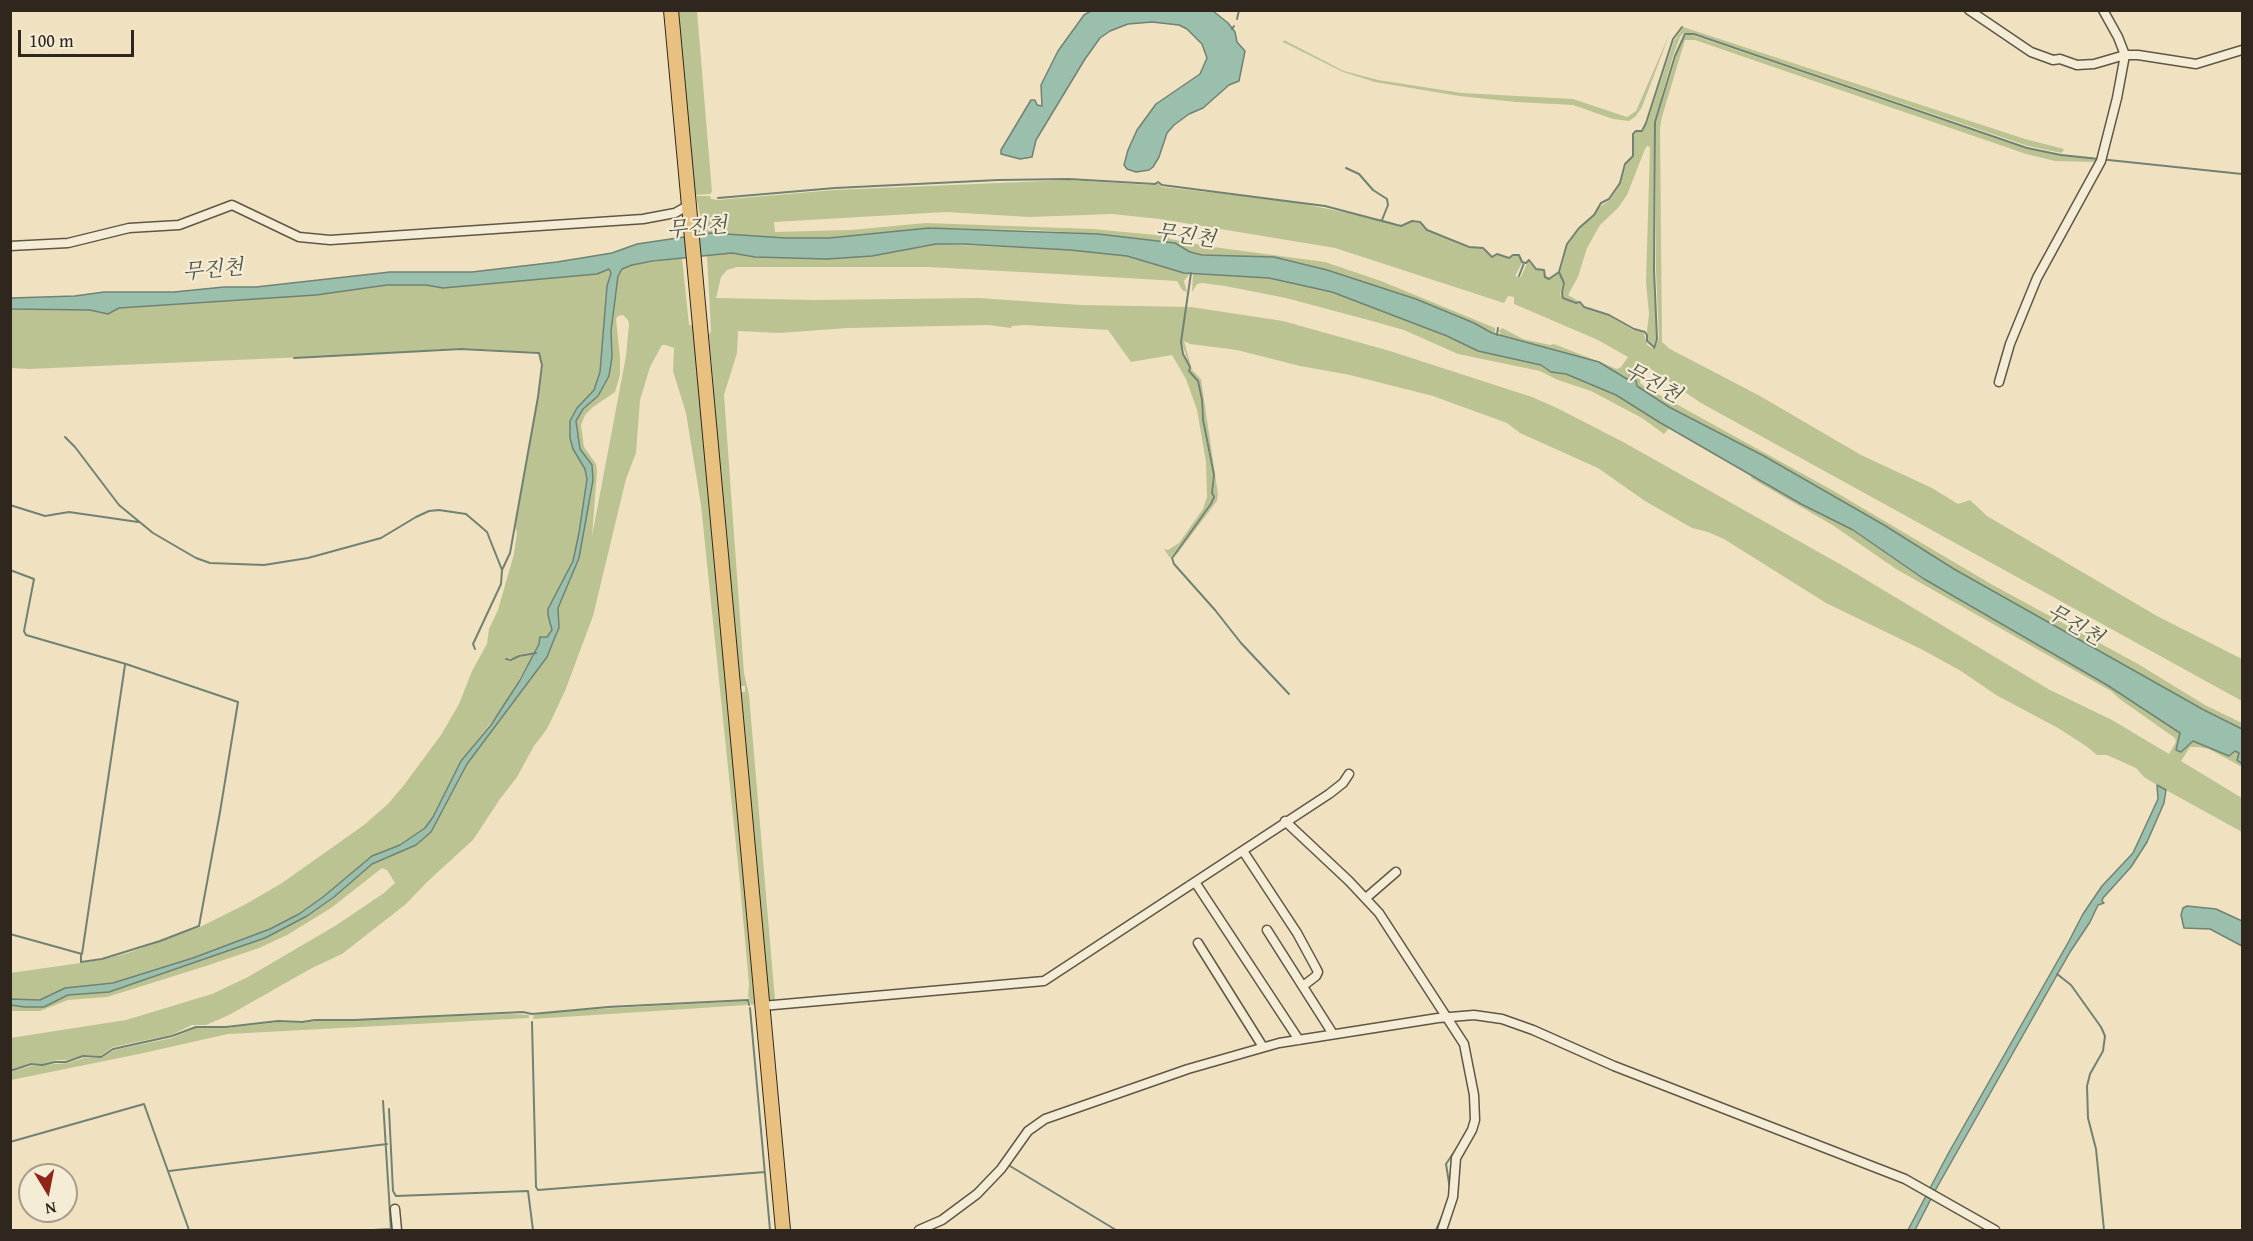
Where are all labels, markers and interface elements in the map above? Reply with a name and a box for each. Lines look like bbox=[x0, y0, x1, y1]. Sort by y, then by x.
scale bar bbox=[21, 18, 136, 56]
text: 100 m bbox=[29, 27, 74, 54]
water label: 무진천 bbox=[666, 214, 728, 244]
water label: 무진천 bbox=[1153, 220, 1217, 254]
water label: 무진천 bbox=[182, 256, 244, 286]
water label: 무진천 bbox=[1619, 359, 1685, 409]
water label: 무진천 bbox=[2041, 600, 2107, 652]
north arrow bbox=[18, 1163, 78, 1223]
text: N bbox=[43, 1196, 58, 1222]

